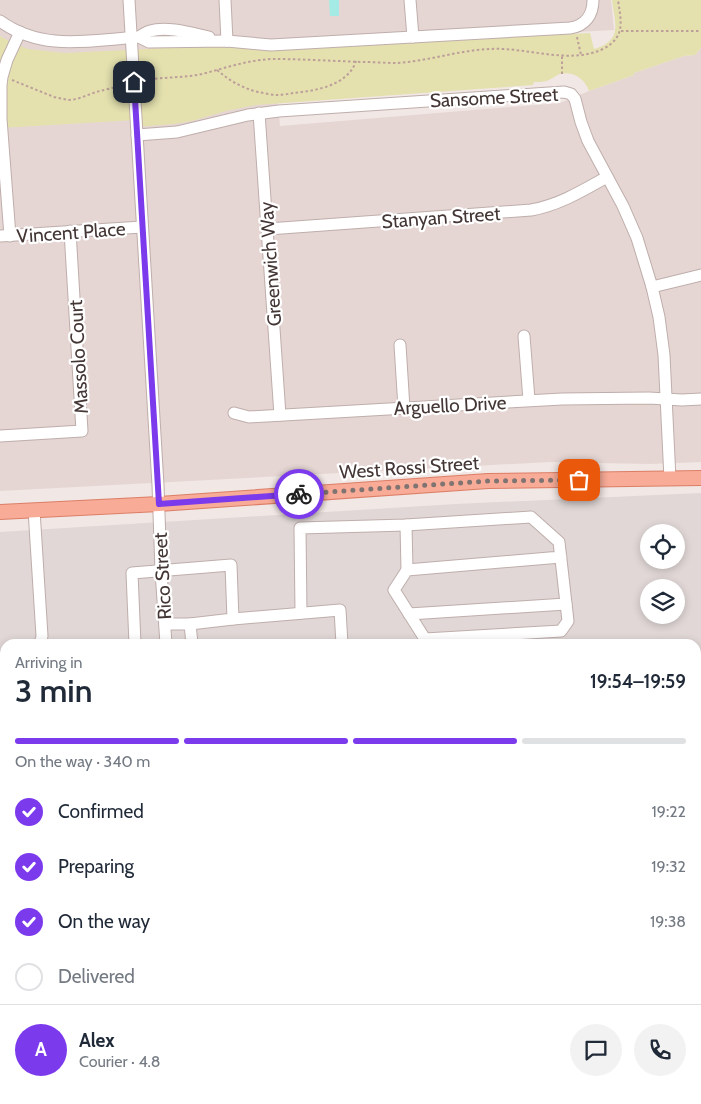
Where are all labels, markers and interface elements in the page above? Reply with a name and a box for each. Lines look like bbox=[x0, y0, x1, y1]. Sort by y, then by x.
pin bbox=[113, 61, 155, 103]
icon: home bbox=[120, 68, 148, 96]
street label: Sansome Street bbox=[429, 83, 559, 112]
street label: Greenwich Way bbox=[255, 200, 286, 327]
street label: Stanyan Street bbox=[381, 202, 502, 233]
street label: Vincent Place bbox=[16, 217, 126, 248]
street label: Massolo Court bbox=[64, 299, 93, 414]
street label: Arguello Drive bbox=[393, 391, 507, 420]
street label: West Rossi Street bbox=[338, 451, 480, 484]
pin bbox=[558, 459, 600, 501]
icon: bag bbox=[565, 466, 593, 494]
courier bbox=[274, 469, 324, 519]
icon: bike bbox=[285, 480, 313, 508]
map controls bbox=[640, 524, 685, 624]
button: locate bbox=[640, 524, 685, 569]
street label: Rico Street bbox=[149, 531, 176, 620]
button: layers bbox=[640, 579, 685, 624]
text: Arriving in bbox=[15, 653, 82, 672]
text: 19:54–19:59 bbox=[590, 670, 686, 693]
text: 3 min bbox=[15, 671, 92, 710]
text: On the way · 340 m bbox=[15, 752, 150, 771]
icon: check bbox=[15, 798, 43, 826]
text: Confirmed bbox=[58, 800, 144, 823]
text: 19:22 bbox=[652, 802, 686, 821]
icon: check bbox=[15, 853, 43, 881]
text: Preparing bbox=[58, 855, 134, 878]
text: 19:32 bbox=[651, 857, 686, 876]
icon: check bbox=[15, 908, 43, 936]
text: On the way bbox=[58, 910, 150, 933]
text: 19:38 bbox=[650, 912, 686, 931]
text: Delivered bbox=[58, 965, 135, 988]
button: chat bbox=[570, 1024, 622, 1076]
button: phone bbox=[634, 1024, 686, 1076]
text: Alex bbox=[79, 1029, 115, 1052]
text: A bbox=[35, 1038, 47, 1061]
text: Courier · 4.8 bbox=[79, 1052, 161, 1071]

